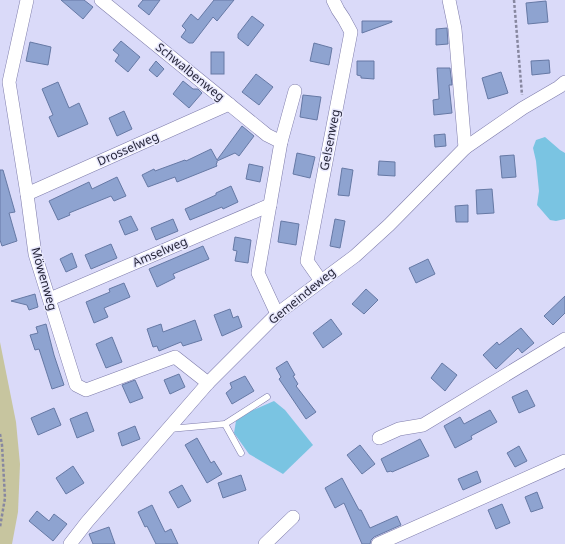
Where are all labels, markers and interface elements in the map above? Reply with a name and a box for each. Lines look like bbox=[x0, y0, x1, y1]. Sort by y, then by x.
street label: Schwalbenweg bbox=[152, 39, 228, 105]
street label: Gelsenweg bbox=[315, 108, 344, 172]
street label: Drosselweg bbox=[94, 127, 161, 170]
street label: Amselweg bbox=[130, 232, 190, 271]
street label: Möwenweg bbox=[27, 245, 62, 312]
street label: Gemeindeweg bbox=[265, 263, 339, 328]

